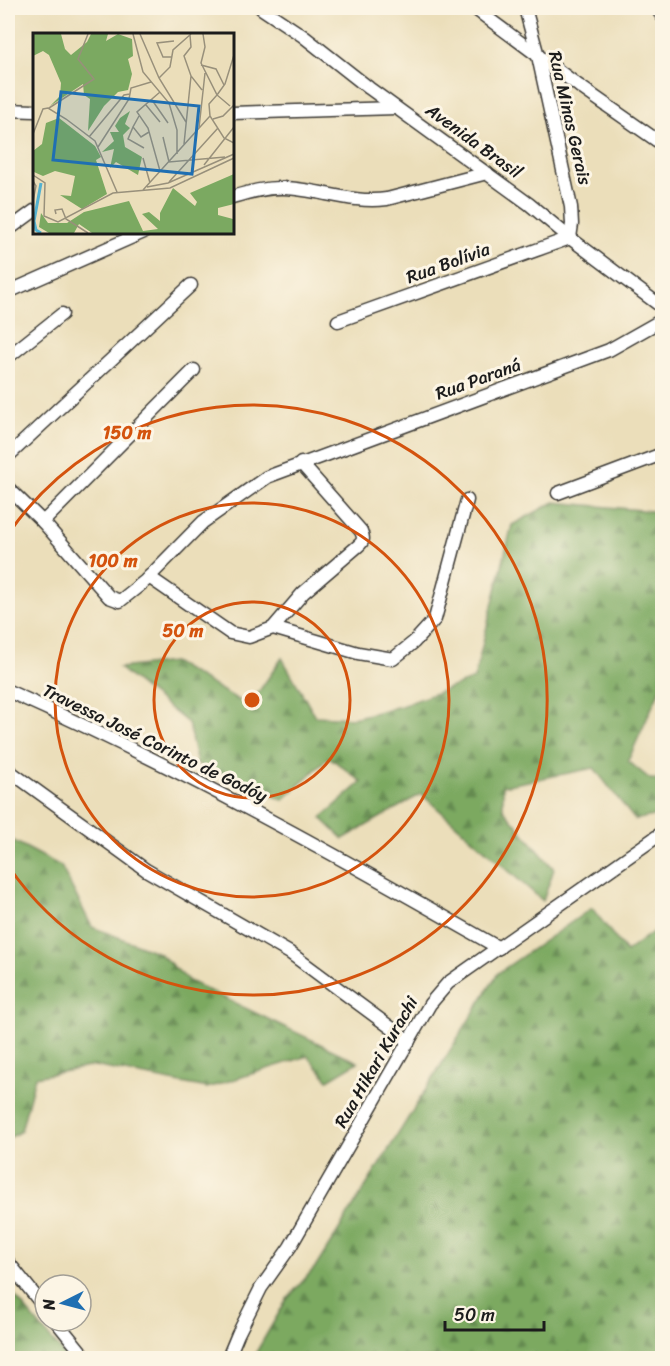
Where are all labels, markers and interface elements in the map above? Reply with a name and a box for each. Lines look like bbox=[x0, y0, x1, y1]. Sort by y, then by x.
inset map bbox=[33, 33, 234, 234]
street label: Rua Minas Gerais bbox=[539, 48, 601, 189]
street label: Avenida Brasil bbox=[418, 94, 530, 188]
street label: Rua Bolívia bbox=[402, 233, 495, 293]
street label: Rua Paraná bbox=[431, 349, 525, 409]
text: 150 m bbox=[103, 417, 151, 449]
text: 100 m bbox=[89, 545, 138, 577]
text: 50 m bbox=[163, 615, 204, 647]
street label: Travessa José Corinto de Godóy bbox=[37, 674, 274, 812]
centre of rings bbox=[242, 690, 262, 710]
street label: Rua Hikari Kurachi bbox=[325, 989, 427, 1134]
north arrow bbox=[33, 1273, 93, 1333]
scale bar bbox=[445, 1294, 544, 1332]
text: N bbox=[33, 1297, 64, 1313]
text: 50 m bbox=[454, 1299, 495, 1331]

